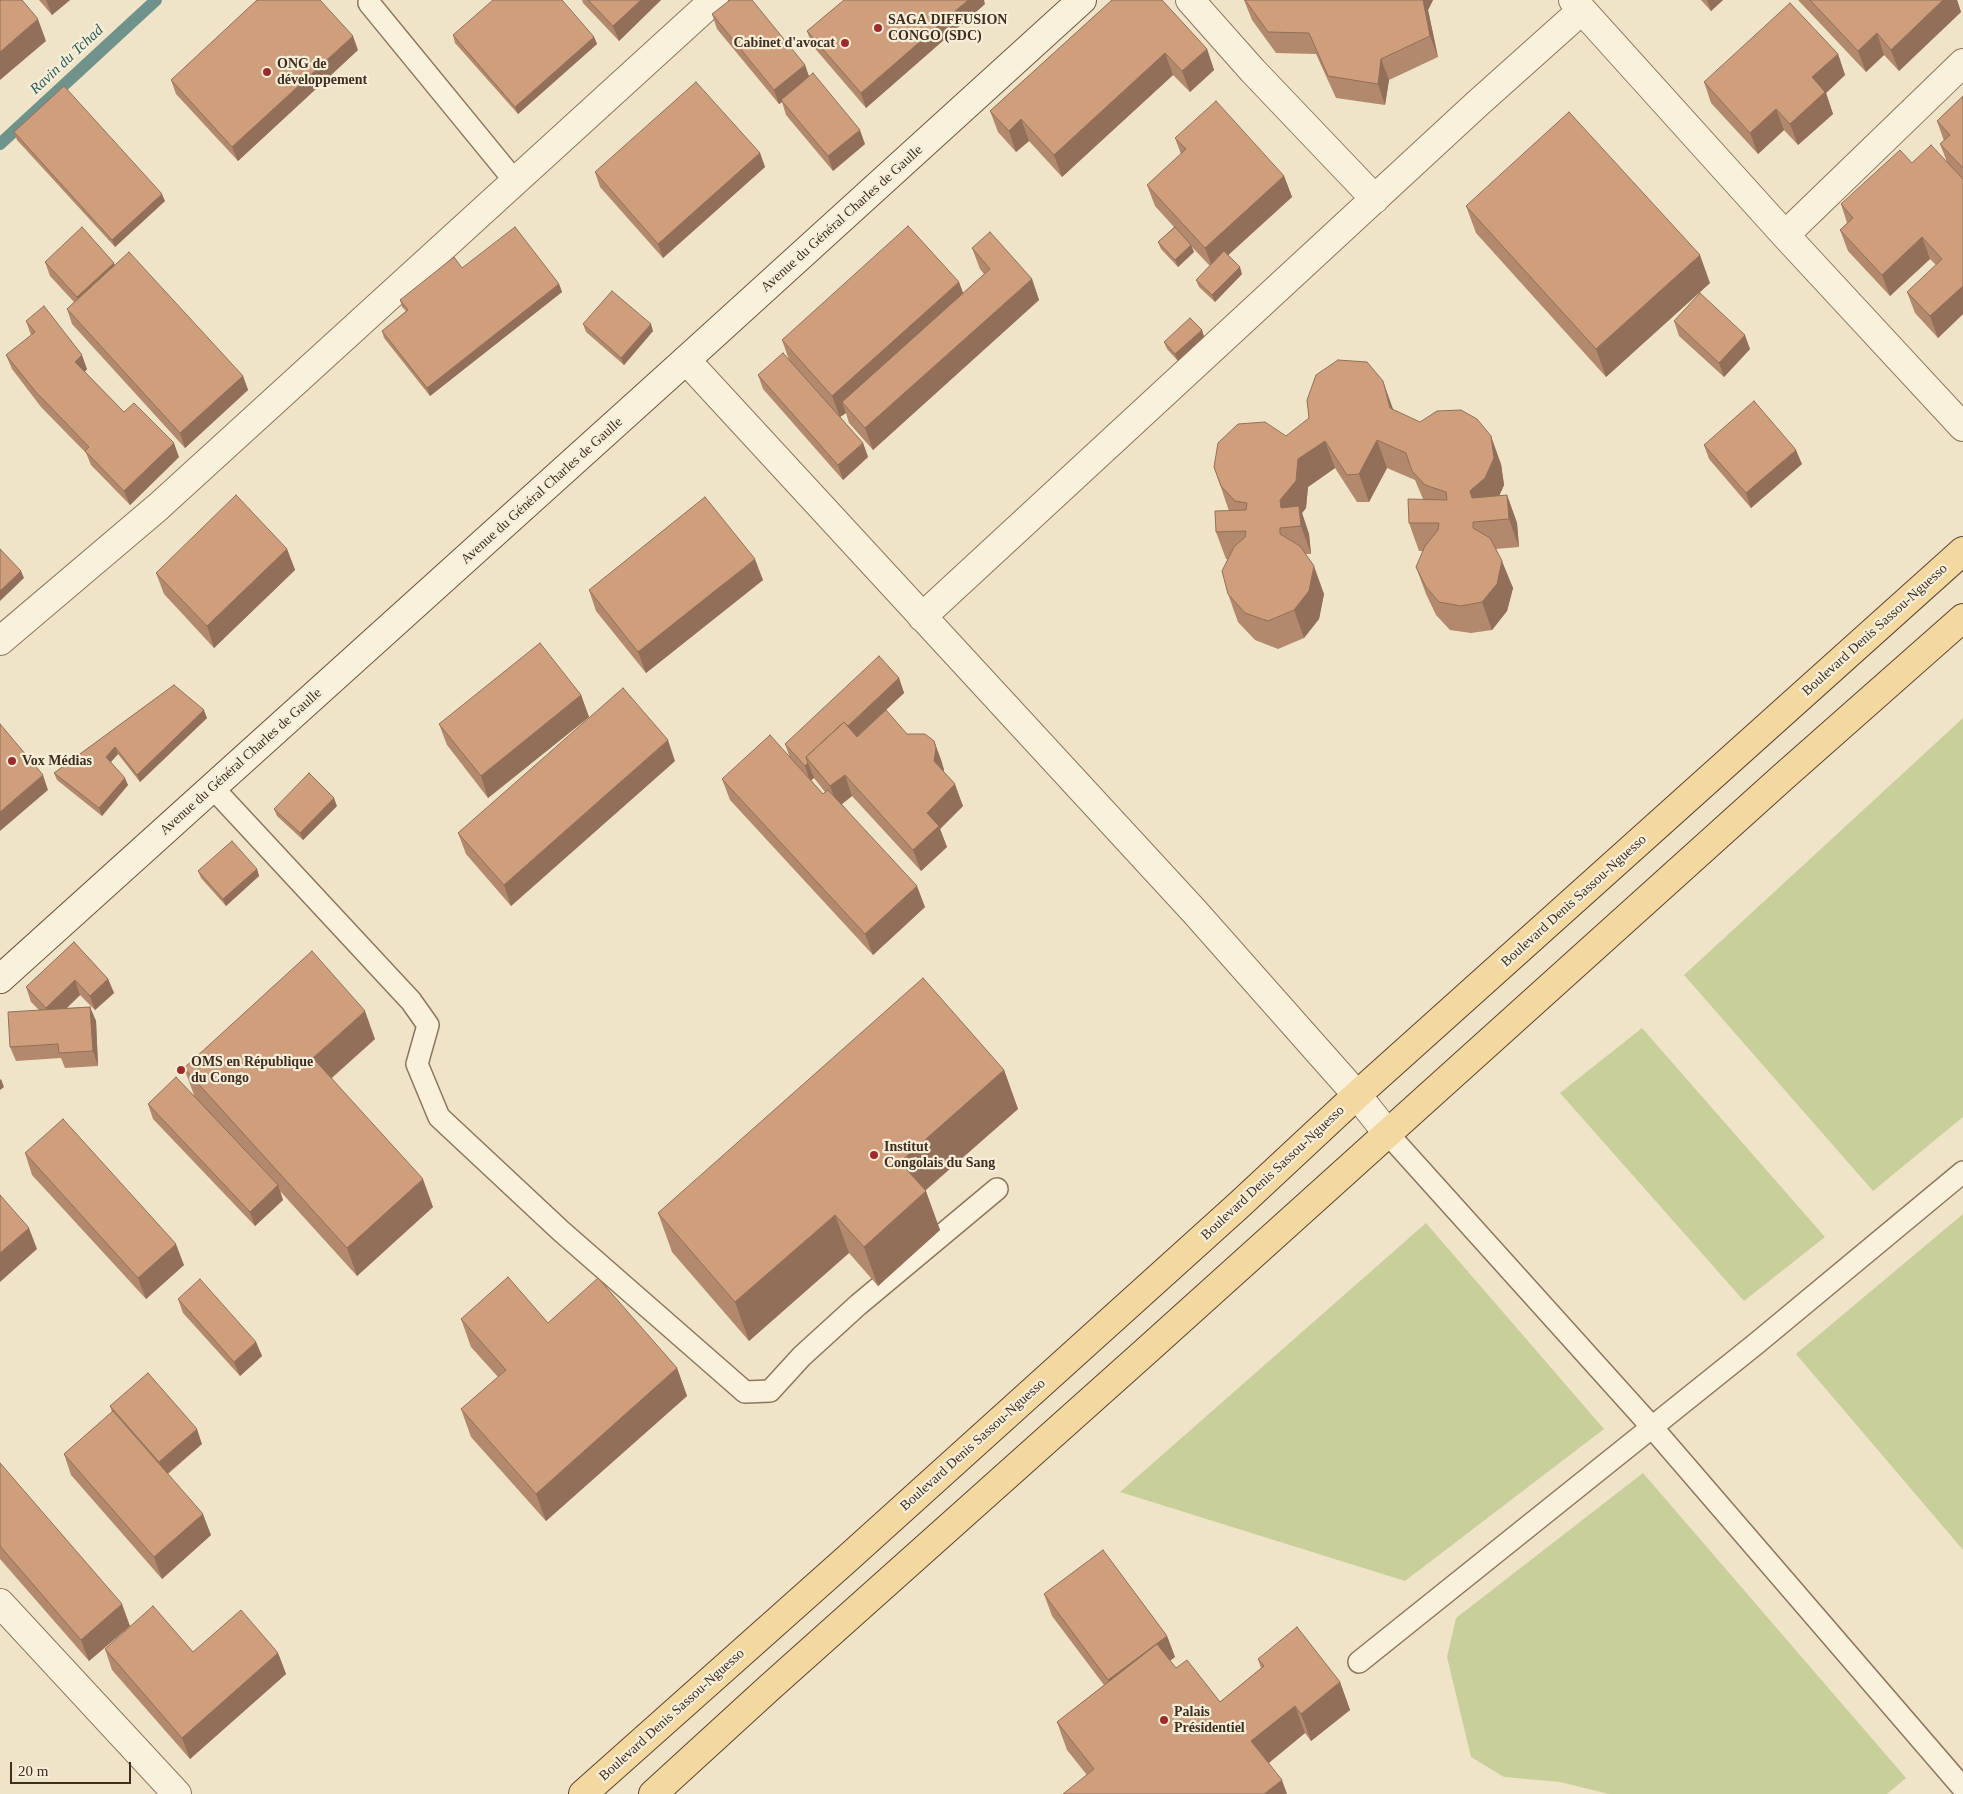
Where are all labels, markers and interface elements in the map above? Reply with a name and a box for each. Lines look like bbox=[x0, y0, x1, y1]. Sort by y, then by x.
place label: SAGA DIFFUSION CONGO (SDC) bbox=[888, 12, 1007, 44]
water label: Ravin du Tchad bbox=[27, 21, 107, 99]
marker: SAGA DIFFUSION CONGO (SDC) bbox=[872, 22, 884, 34]
place label: Cabinet d'avocat bbox=[734, 35, 835, 51]
marker: Cabinet d'avocat bbox=[839, 37, 851, 49]
place label: ONG de développement bbox=[277, 56, 367, 88]
marker: ONG de développement bbox=[261, 66, 273, 78]
street label: Avenue du Général Charles de Gaulle bbox=[758, 142, 926, 296]
street label: Avenue du Général Charles de Gaulle bbox=[458, 414, 626, 568]
street label: Boulevard Denis Sassou-Nguesso bbox=[1799, 560, 1951, 700]
street label: Avenue du Général Charles de Gaulle bbox=[157, 685, 325, 839]
place label: Vox Médias bbox=[22, 753, 92, 769]
marker: Vox Médias bbox=[6, 755, 18, 767]
street label: Boulevard Denis Sassou-Nguesso bbox=[1498, 831, 1650, 971]
place label: OMS en République du Congo bbox=[191, 1054, 313, 1086]
marker: OMS en République du Congo bbox=[175, 1064, 187, 1076]
street label: Boulevard Denis Sassou-Nguesso bbox=[1198, 1102, 1348, 1244]
place label: Institut Congolais du Sang bbox=[884, 1139, 995, 1172]
marker: Institut Congolais du Sang bbox=[868, 1149, 880, 1161]
street label: Boulevard Denis Sassou-Nguesso bbox=[897, 1375, 1049, 1515]
street label: Boulevard Denis Sassou-Nguesso bbox=[596, 1645, 748, 1785]
place label: Palais Présidentiel bbox=[1174, 1704, 1245, 1736]
marker: Palais Présidentiel bbox=[1158, 1714, 1170, 1726]
scale bar bbox=[12, 1752, 134, 1784]
text: 20 m bbox=[18, 1763, 48, 1779]

